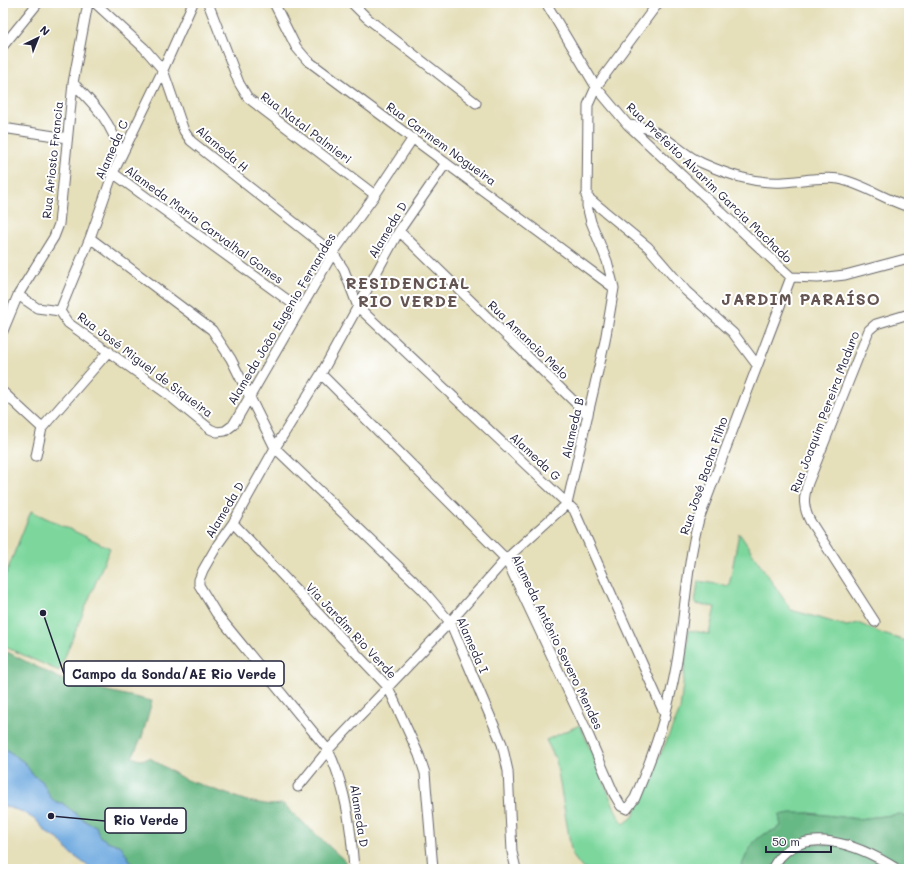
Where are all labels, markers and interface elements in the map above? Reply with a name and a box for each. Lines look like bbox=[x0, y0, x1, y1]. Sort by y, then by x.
north arrow bbox=[18, 18, 58, 58]
text: N bbox=[37, 22, 53, 39]
street label: Rua Natal Palmieri bbox=[258, 88, 355, 167]
street label: Rua Carmem Nogueira bbox=[383, 98, 500, 188]
street label: Rua Prefeito Alvarim Garcia Machado bbox=[624, 99, 796, 266]
street label: Rua Ariosto Francia bbox=[38, 100, 66, 219]
street label: Alameda C bbox=[91, 117, 131, 182]
street label: Alameda H bbox=[193, 122, 252, 175]
street label: Alameda Maria Carvalhal Gomes bbox=[122, 161, 287, 287]
street label: Alameda D bbox=[364, 198, 410, 261]
street label: Alameda João Eugenio Fernandes bbox=[223, 229, 339, 407]
district label: RESIDENCIAL RIO VERDE bbox=[346, 272, 470, 311]
district label: JARDIM PARAÍSO bbox=[721, 288, 881, 309]
street label: Rua Amancio Melo bbox=[485, 297, 573, 382]
street label: Rua José Miguel de Siqueira bbox=[75, 308, 217, 420]
street label: Rua Joaquim Pereira Maduro bbox=[786, 329, 862, 495]
street label: Alameda B bbox=[557, 396, 587, 460]
street label: Rua José Bacha Filho bbox=[675, 415, 731, 537]
street label: Alameda G bbox=[507, 429, 564, 484]
street label: Alameda D bbox=[201, 478, 247, 541]
street label: Alameda Antônio Severo Mendes bbox=[508, 551, 607, 732]
street label: Via Jardim Rio Verde bbox=[303, 579, 401, 682]
street label: Alameda I bbox=[453, 614, 492, 675]
callout: Campo da Sonda/AE Rio Verde bbox=[64, 661, 284, 686]
text: Campo da Sonda/AE Rio Verde bbox=[72, 665, 276, 682]
street label: Alameda D bbox=[347, 784, 373, 848]
callout: Rio Verde bbox=[105, 808, 186, 833]
text: Rio Verde bbox=[113, 811, 179, 828]
scale bar bbox=[766, 828, 831, 854]
text: 50 m bbox=[772, 833, 800, 849]

